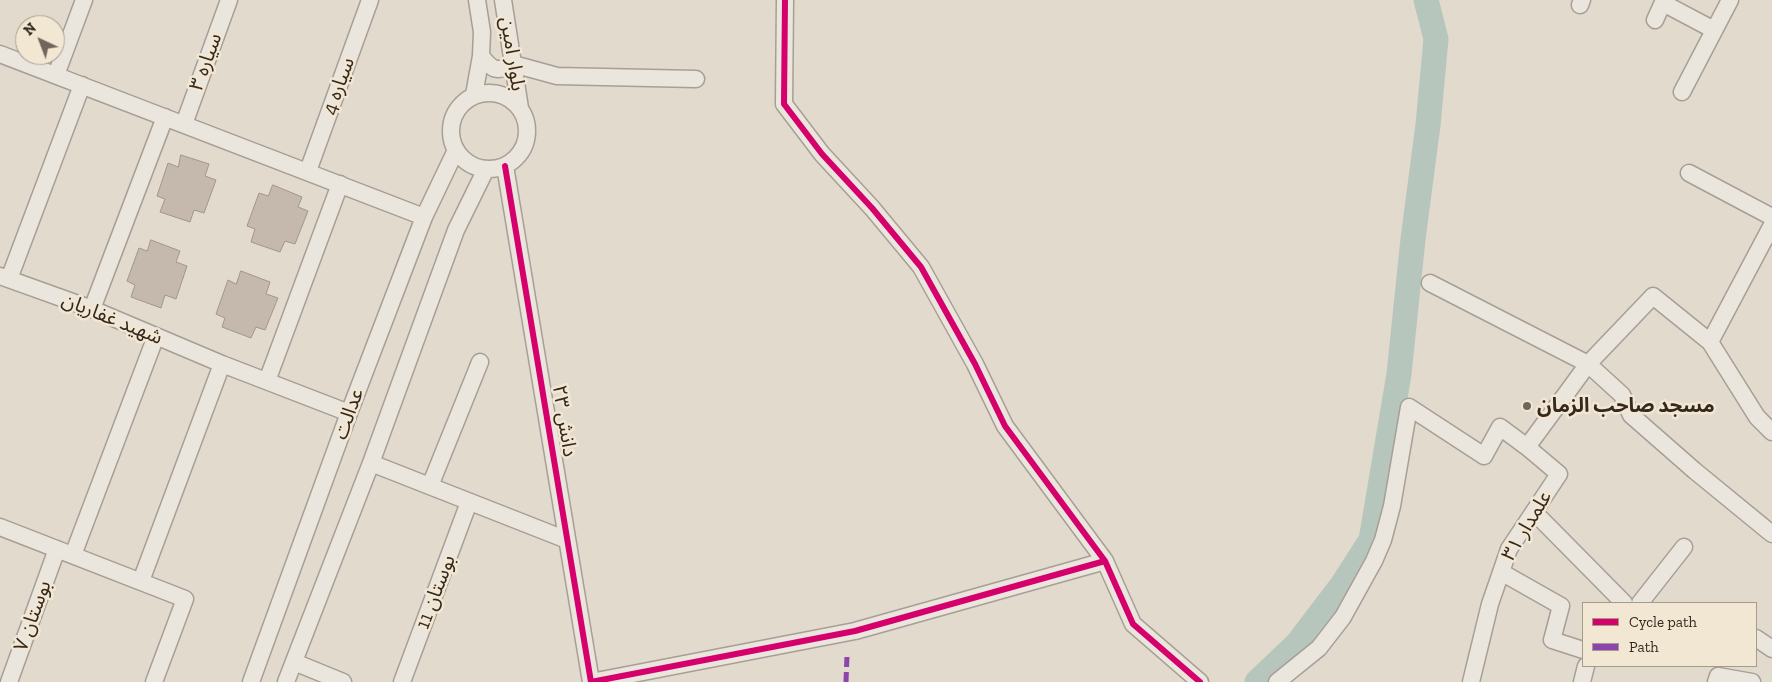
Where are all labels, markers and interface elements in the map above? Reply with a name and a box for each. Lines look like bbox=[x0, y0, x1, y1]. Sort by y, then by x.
north arrow bbox=[15, 15, 65, 65]
street label: بلوار امین bbox=[494, 15, 530, 93]
text: N bbox=[20, 20, 40, 39]
street label: سیاره ۳ bbox=[185, 30, 227, 94]
street label: سیاره 4 bbox=[318, 54, 360, 118]
street label: شهید غفاریان bbox=[58, 288, 166, 350]
street label: دانش ۲۳ bbox=[546, 383, 582, 459]
street label: عدالت bbox=[329, 385, 369, 443]
place label: مسجد صاحب الزمان bbox=[1537, 394, 1715, 418]
marker: مسجد صاحب الزمان bbox=[1521, 400, 1533, 412]
street label: علمدار ۳۱ bbox=[1497, 486, 1557, 566]
street label: بوستان 11 bbox=[411, 552, 461, 632]
street label: بوستان ۷ bbox=[9, 577, 57, 655]
legend bbox=[1582, 602, 1757, 667]
text: Cycle path bbox=[1629, 613, 1697, 631]
text: Path bbox=[1629, 638, 1659, 656]

